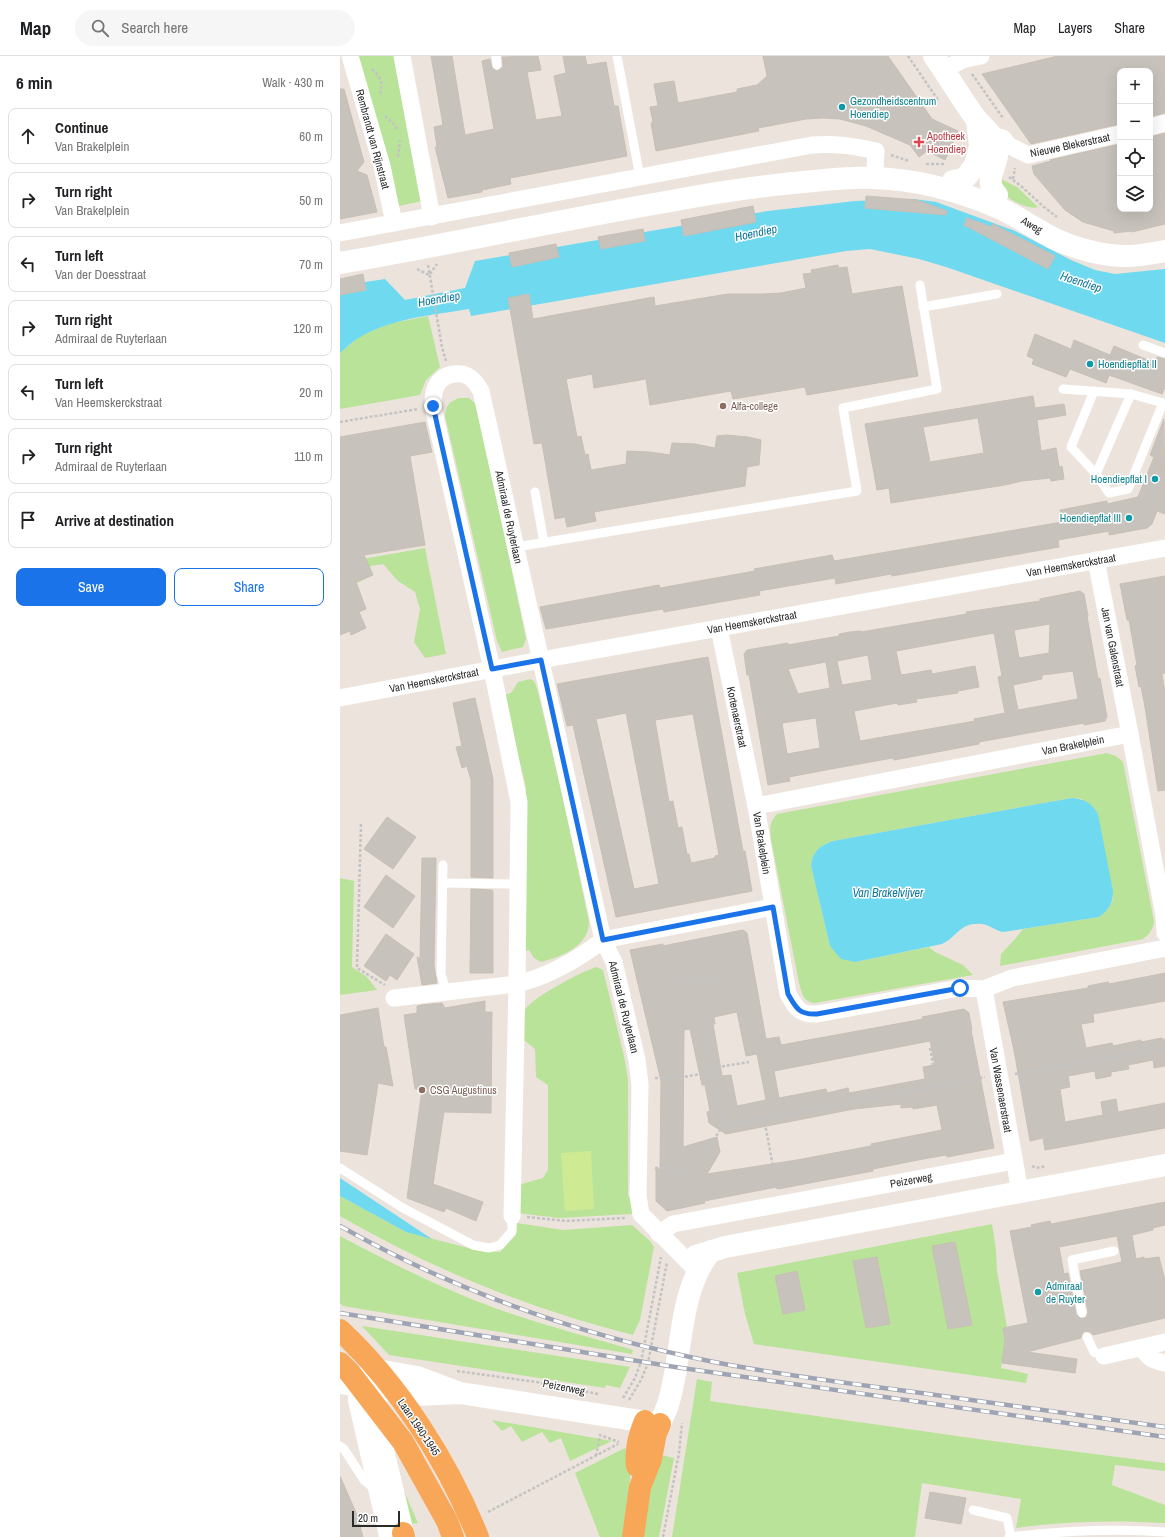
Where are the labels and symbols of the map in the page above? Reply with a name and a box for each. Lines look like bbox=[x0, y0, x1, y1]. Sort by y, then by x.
street label: Rembrandt van Rijnstraat bbox=[353, 88, 393, 191]
place label: Gezondheidscentrum Hoendiep bbox=[850, 94, 936, 121]
marker: Gezondheidscentrum Hoendiep bbox=[837, 102, 847, 112]
place label: Apotheek Hoendiep bbox=[926, 129, 966, 156]
street label: Nieuwe Blekerstraat bbox=[1029, 130, 1112, 160]
marker: Apotheek Hoendiep bbox=[914, 137, 924, 147]
street label: Aweg bbox=[1018, 213, 1045, 237]
water label: Hoendiep bbox=[733, 221, 779, 245]
water label: Hoendiep bbox=[1058, 268, 1104, 296]
water label: Hoendiep bbox=[417, 287, 462, 311]
place label: Hoendiepflat II bbox=[1098, 357, 1157, 371]
marker: Hoendiepflat II bbox=[1085, 359, 1095, 369]
route end bbox=[424, 397, 442, 415]
place label: Alfa-college bbox=[730, 399, 778, 413]
marker: Alfa-college bbox=[718, 401, 728, 411]
street label: Admiraal de Ruyterlaan bbox=[492, 468, 526, 565]
place label: Hoendiepflat I bbox=[1091, 472, 1147, 486]
marker: Hoendiepflat I bbox=[1150, 474, 1160, 484]
place label: Hoendiepflat III bbox=[1060, 511, 1121, 525]
marker: Hoendiepflat III bbox=[1124, 513, 1134, 523]
street label: Van Heemskerckstraat bbox=[1025, 550, 1117, 580]
street label: Jan van Galenstraat bbox=[1098, 606, 1128, 688]
street label: Van Heemskerckstraat bbox=[706, 607, 798, 637]
street label: Van Heemskerckstraat bbox=[388, 664, 480, 696]
street label: Kortenaerstraat bbox=[724, 685, 750, 749]
street label: Van Brakelplein bbox=[1041, 732, 1105, 758]
street label: Van Brakelplein bbox=[750, 811, 774, 875]
water label: Van Brakelvijver bbox=[853, 885, 924, 901]
street label: Admiraal de Ruyterlaan bbox=[606, 958, 642, 1055]
route start bbox=[951, 979, 969, 997]
street label: Van Wassenaerstraat bbox=[987, 1047, 1015, 1134]
place label: CSG Augustinus bbox=[430, 1083, 497, 1097]
marker: CSG Augustinus bbox=[417, 1085, 427, 1095]
street label: Peizerweg bbox=[889, 1169, 933, 1191]
place label: Admiraal de Ruyter bbox=[1045, 1279, 1085, 1306]
marker: Admiraal de Ruyter bbox=[1033, 1287, 1043, 1297]
street label: Peizerweg bbox=[542, 1376, 586, 1398]
street label: Laan 1940-1945 bbox=[395, 1396, 443, 1458]
scale bar bbox=[352, 1509, 400, 1528]

